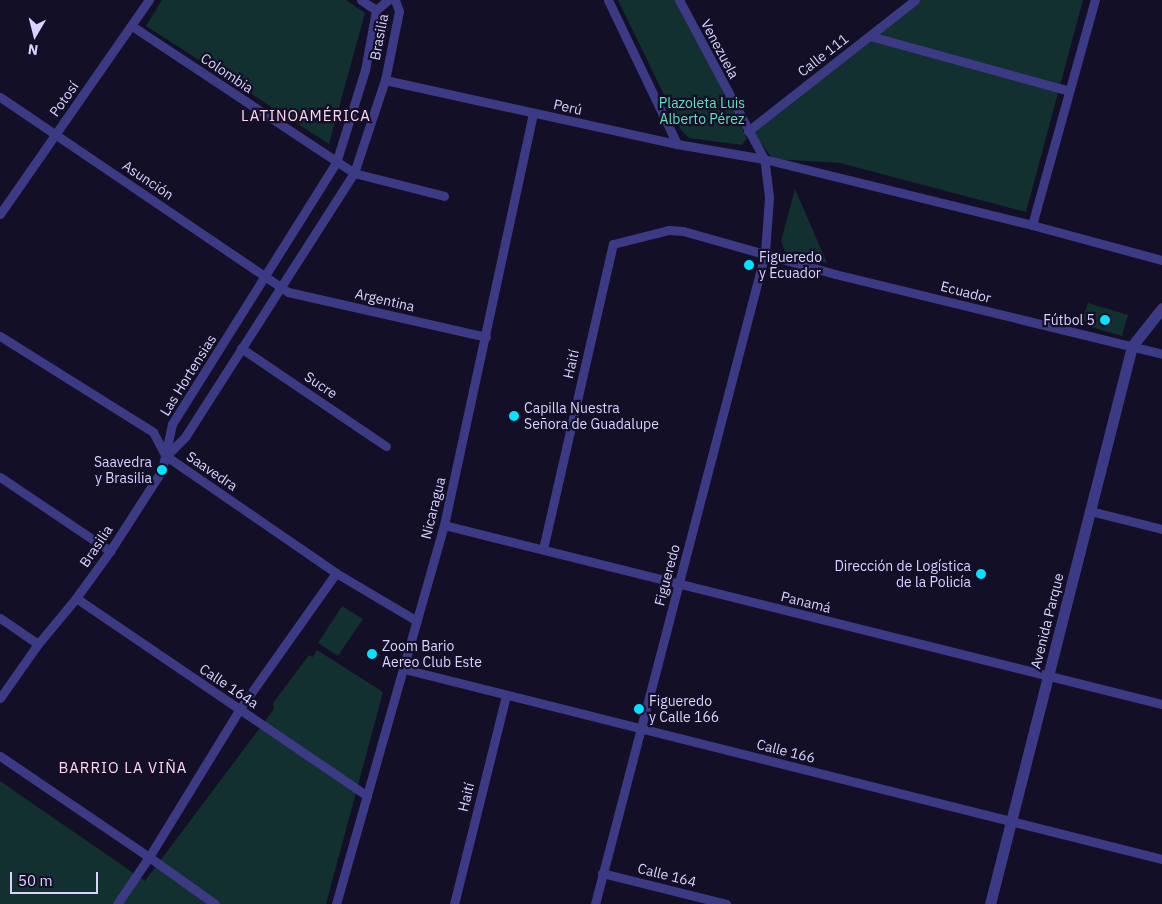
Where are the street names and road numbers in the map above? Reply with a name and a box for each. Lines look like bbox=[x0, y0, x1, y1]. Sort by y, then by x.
street label: Brasilia bbox=[366, 12, 392, 62]
street label: Venezuela bbox=[697, 16, 743, 82]
street label: Calle 111 bbox=[794, 30, 852, 80]
street label: Colombia bbox=[198, 49, 256, 97]
street label: Potosí bbox=[46, 78, 82, 120]
street label: Perú bbox=[552, 96, 584, 118]
street label: Asunción bbox=[119, 157, 177, 203]
street label: Ecuador bbox=[939, 278, 993, 306]
street label: Argentina bbox=[354, 285, 416, 315]
street label: Las Hortensias bbox=[156, 331, 220, 419]
street label: Haití bbox=[560, 348, 582, 380]
street label: Sucre bbox=[301, 368, 341, 402]
street label: Saavedra bbox=[183, 448, 241, 494]
street label: Nicaragua bbox=[417, 475, 449, 541]
street label: Brasilia bbox=[76, 522, 116, 570]
street label: Figueredo bbox=[651, 542, 683, 608]
street label: Avenida Parque bbox=[1027, 571, 1067, 671]
street label: Panamá bbox=[779, 588, 833, 616]
street label: Calle 164a bbox=[196, 660, 262, 712]
street label: Calle 166 bbox=[755, 736, 817, 766]
street label: Haití bbox=[454, 781, 478, 813]
street label: Calle 164 bbox=[636, 860, 698, 890]

